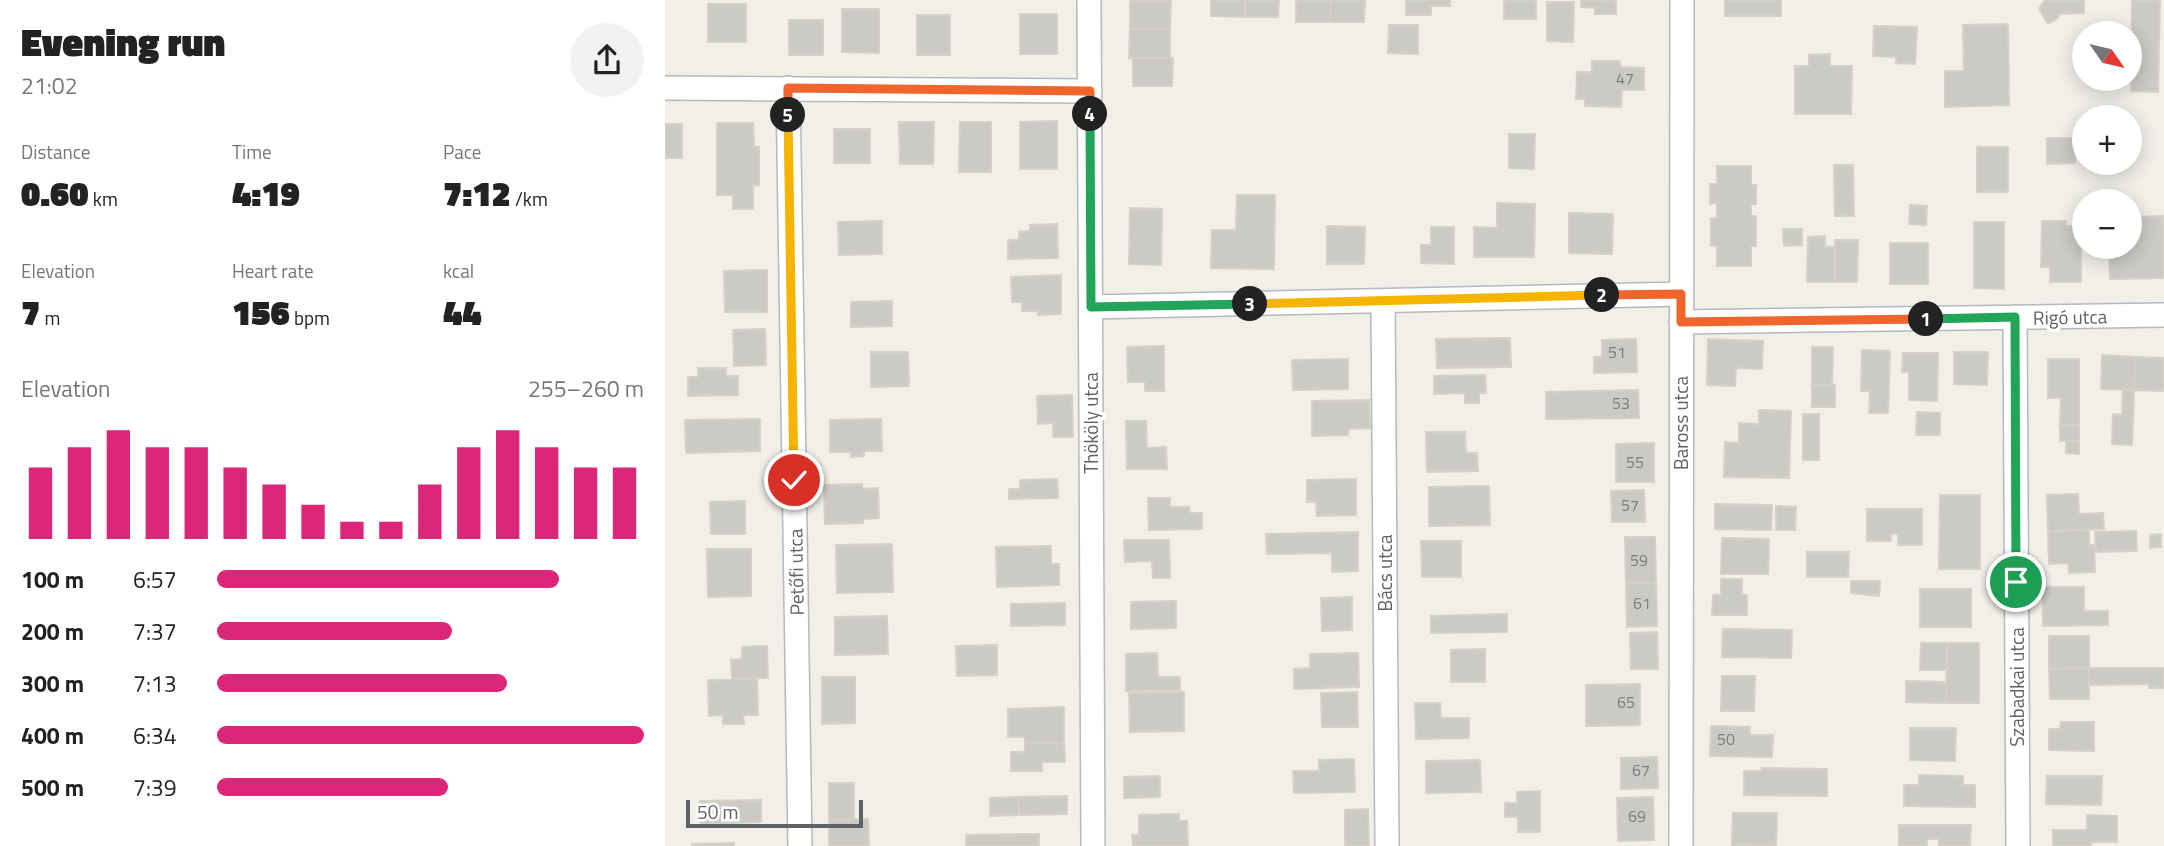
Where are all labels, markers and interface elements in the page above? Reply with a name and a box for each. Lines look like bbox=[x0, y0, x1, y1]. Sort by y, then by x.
text: Evening run bbox=[21, 13, 225, 71]
north arrow bbox=[2072, 21, 2142, 91]
map controls bbox=[2072, 21, 2142, 259]
button: share bbox=[570, 23, 644, 97]
house number: 47 bbox=[1616, 66, 1634, 90]
text: 21:02 bbox=[21, 68, 78, 103]
pin: 4 bbox=[1073, 96, 1107, 132]
pin: 5 bbox=[771, 97, 805, 132]
text: 4 bbox=[1084, 99, 1095, 128]
text: 5 bbox=[782, 100, 793, 129]
button: + bbox=[2072, 105, 2142, 175]
text: Distance bbox=[21, 137, 90, 166]
text: Time bbox=[232, 137, 272, 166]
text: Pace bbox=[443, 137, 481, 166]
text: 0.60 bbox=[21, 166, 89, 220]
text: 4:19 bbox=[232, 166, 300, 220]
text: 7:12 bbox=[443, 166, 511, 220]
text: km bbox=[89, 184, 118, 213]
text: /km bbox=[511, 184, 548, 213]
button: − bbox=[2072, 189, 2142, 259]
text: Elevation bbox=[21, 256, 95, 285]
text: Heart rate bbox=[232, 256, 314, 285]
text: kcal bbox=[443, 256, 474, 285]
pin: 2 bbox=[1585, 278, 1619, 312]
text: 2 bbox=[1596, 280, 1607, 309]
text: 7 bbox=[21, 285, 40, 339]
text: 156 bbox=[232, 285, 290, 339]
text: 44 bbox=[443, 285, 482, 339]
pin: 3 bbox=[1233, 286, 1267, 322]
text: 3 bbox=[1244, 289, 1255, 318]
street label: Rigó utca bbox=[2033, 301, 2108, 332]
pin: 1 bbox=[1909, 302, 1943, 336]
text: m bbox=[40, 303, 60, 332]
text: bpm bbox=[290, 303, 330, 332]
text: 1 bbox=[1920, 304, 1931, 333]
house number: 51 bbox=[1608, 340, 1626, 364]
text: Elevation bbox=[21, 371, 110, 406]
text: 255–260 m bbox=[528, 371, 644, 406]
street label: Thököly utca bbox=[1076, 372, 1105, 474]
street label: Baross utca bbox=[1666, 376, 1695, 470]
house number: 53 bbox=[1612, 391, 1630, 415]
pin bbox=[764, 450, 824, 510]
house number: 55 bbox=[1626, 450, 1644, 474]
icon: check bbox=[775, 461, 813, 499]
house number: 57 bbox=[1621, 493, 1639, 517]
street label: Petőfi utca bbox=[780, 528, 811, 616]
street label: Bács utca bbox=[1370, 534, 1399, 612]
house number: 59 bbox=[1630, 548, 1648, 572]
pin bbox=[1986, 552, 2046, 612]
text: 100 m bbox=[21, 562, 84, 597]
text: 6:57 bbox=[133, 562, 177, 597]
icon: arrive bbox=[1997, 563, 2035, 601]
house number: 61 bbox=[1633, 591, 1651, 615]
text: 200 m bbox=[21, 614, 84, 649]
text: 7:37 bbox=[133, 614, 177, 649]
street label: Szabadkai utca bbox=[2002, 627, 2031, 747]
text: 300 m bbox=[21, 666, 84, 701]
text: 7:13 bbox=[133, 666, 177, 701]
house number: 65 bbox=[1617, 690, 1635, 714]
text: 400 m bbox=[21, 718, 84, 753]
text: 6:34 bbox=[133, 718, 177, 753]
house number: 50 bbox=[1717, 727, 1735, 751]
house number: 67 bbox=[1632, 758, 1650, 782]
text: 500 m bbox=[21, 770, 84, 805]
text: 7:39 bbox=[133, 770, 177, 805]
scale bar bbox=[686, 797, 863, 829]
text: 50 m bbox=[697, 797, 738, 826]
house number: 69 bbox=[1628, 804, 1646, 828]

